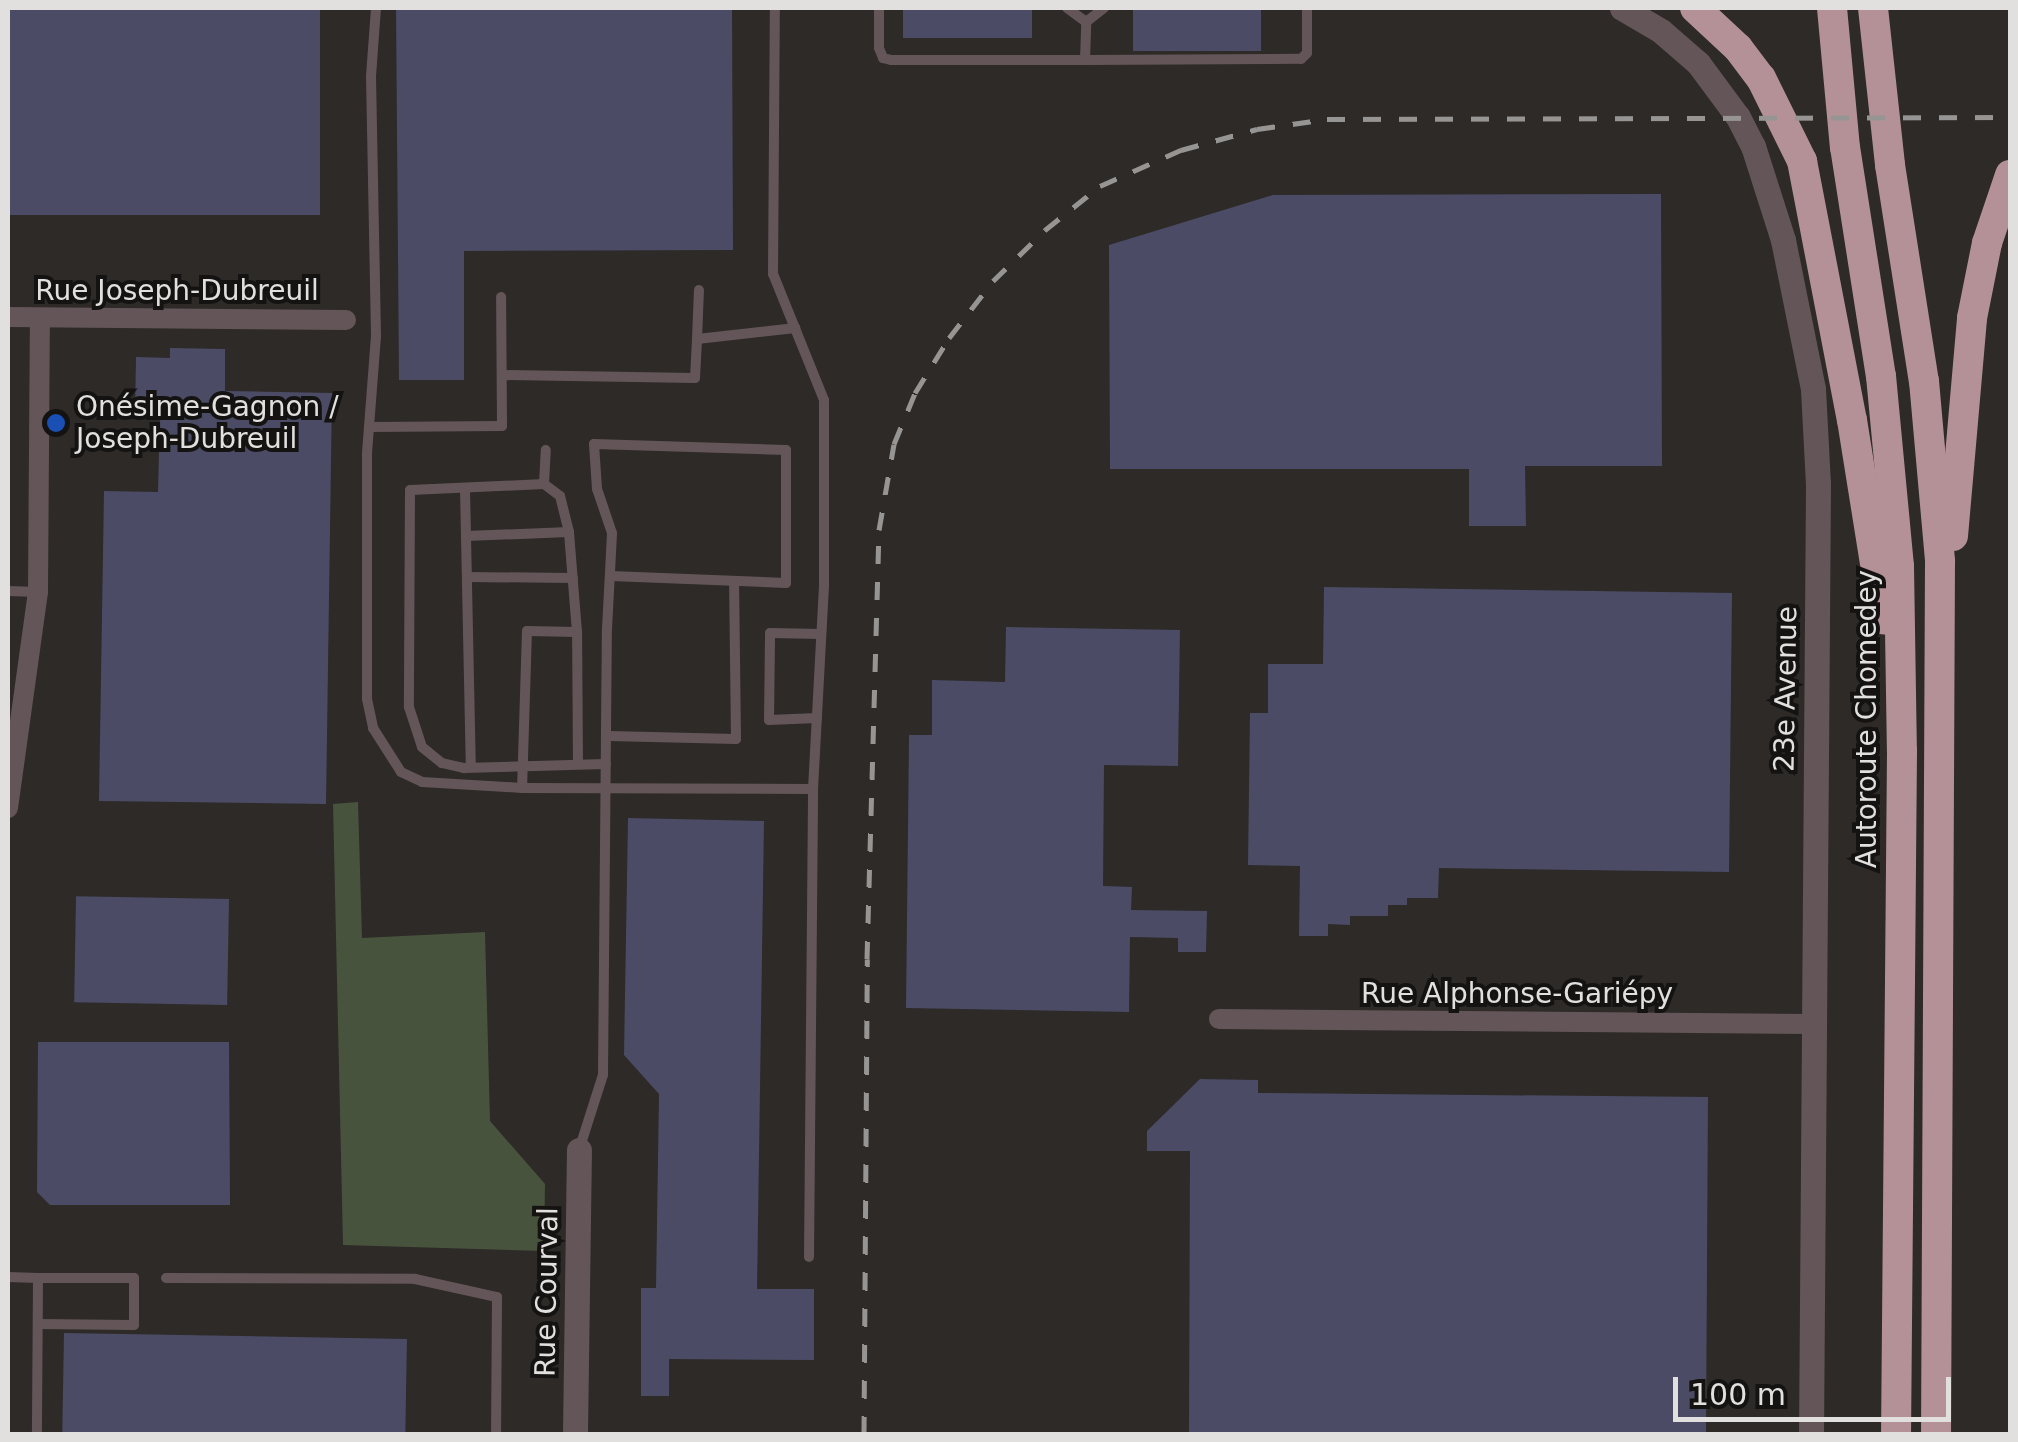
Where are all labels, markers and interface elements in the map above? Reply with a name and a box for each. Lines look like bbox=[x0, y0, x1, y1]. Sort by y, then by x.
street label: Rue Joseph-Dubreuil bbox=[35, 274, 319, 308]
place label: Onésime-Gagnon / Joseph-Dubreuil bbox=[76, 390, 339, 456]
marker: Onésime-Gagnon / Joseph-Dubreuil bbox=[45, 412, 67, 434]
street label: Autoroute Chomedey bbox=[1850, 570, 1884, 868]
street label: 23e Avenue bbox=[1768, 606, 1804, 772]
street label: Rue Alphonse-Gariépy bbox=[1361, 977, 1673, 1011]
street label: Rue Courval bbox=[529, 1207, 565, 1377]
scale bar bbox=[1678, 1357, 1956, 1419]
text: 100 m bbox=[1690, 1377, 1786, 1412]

